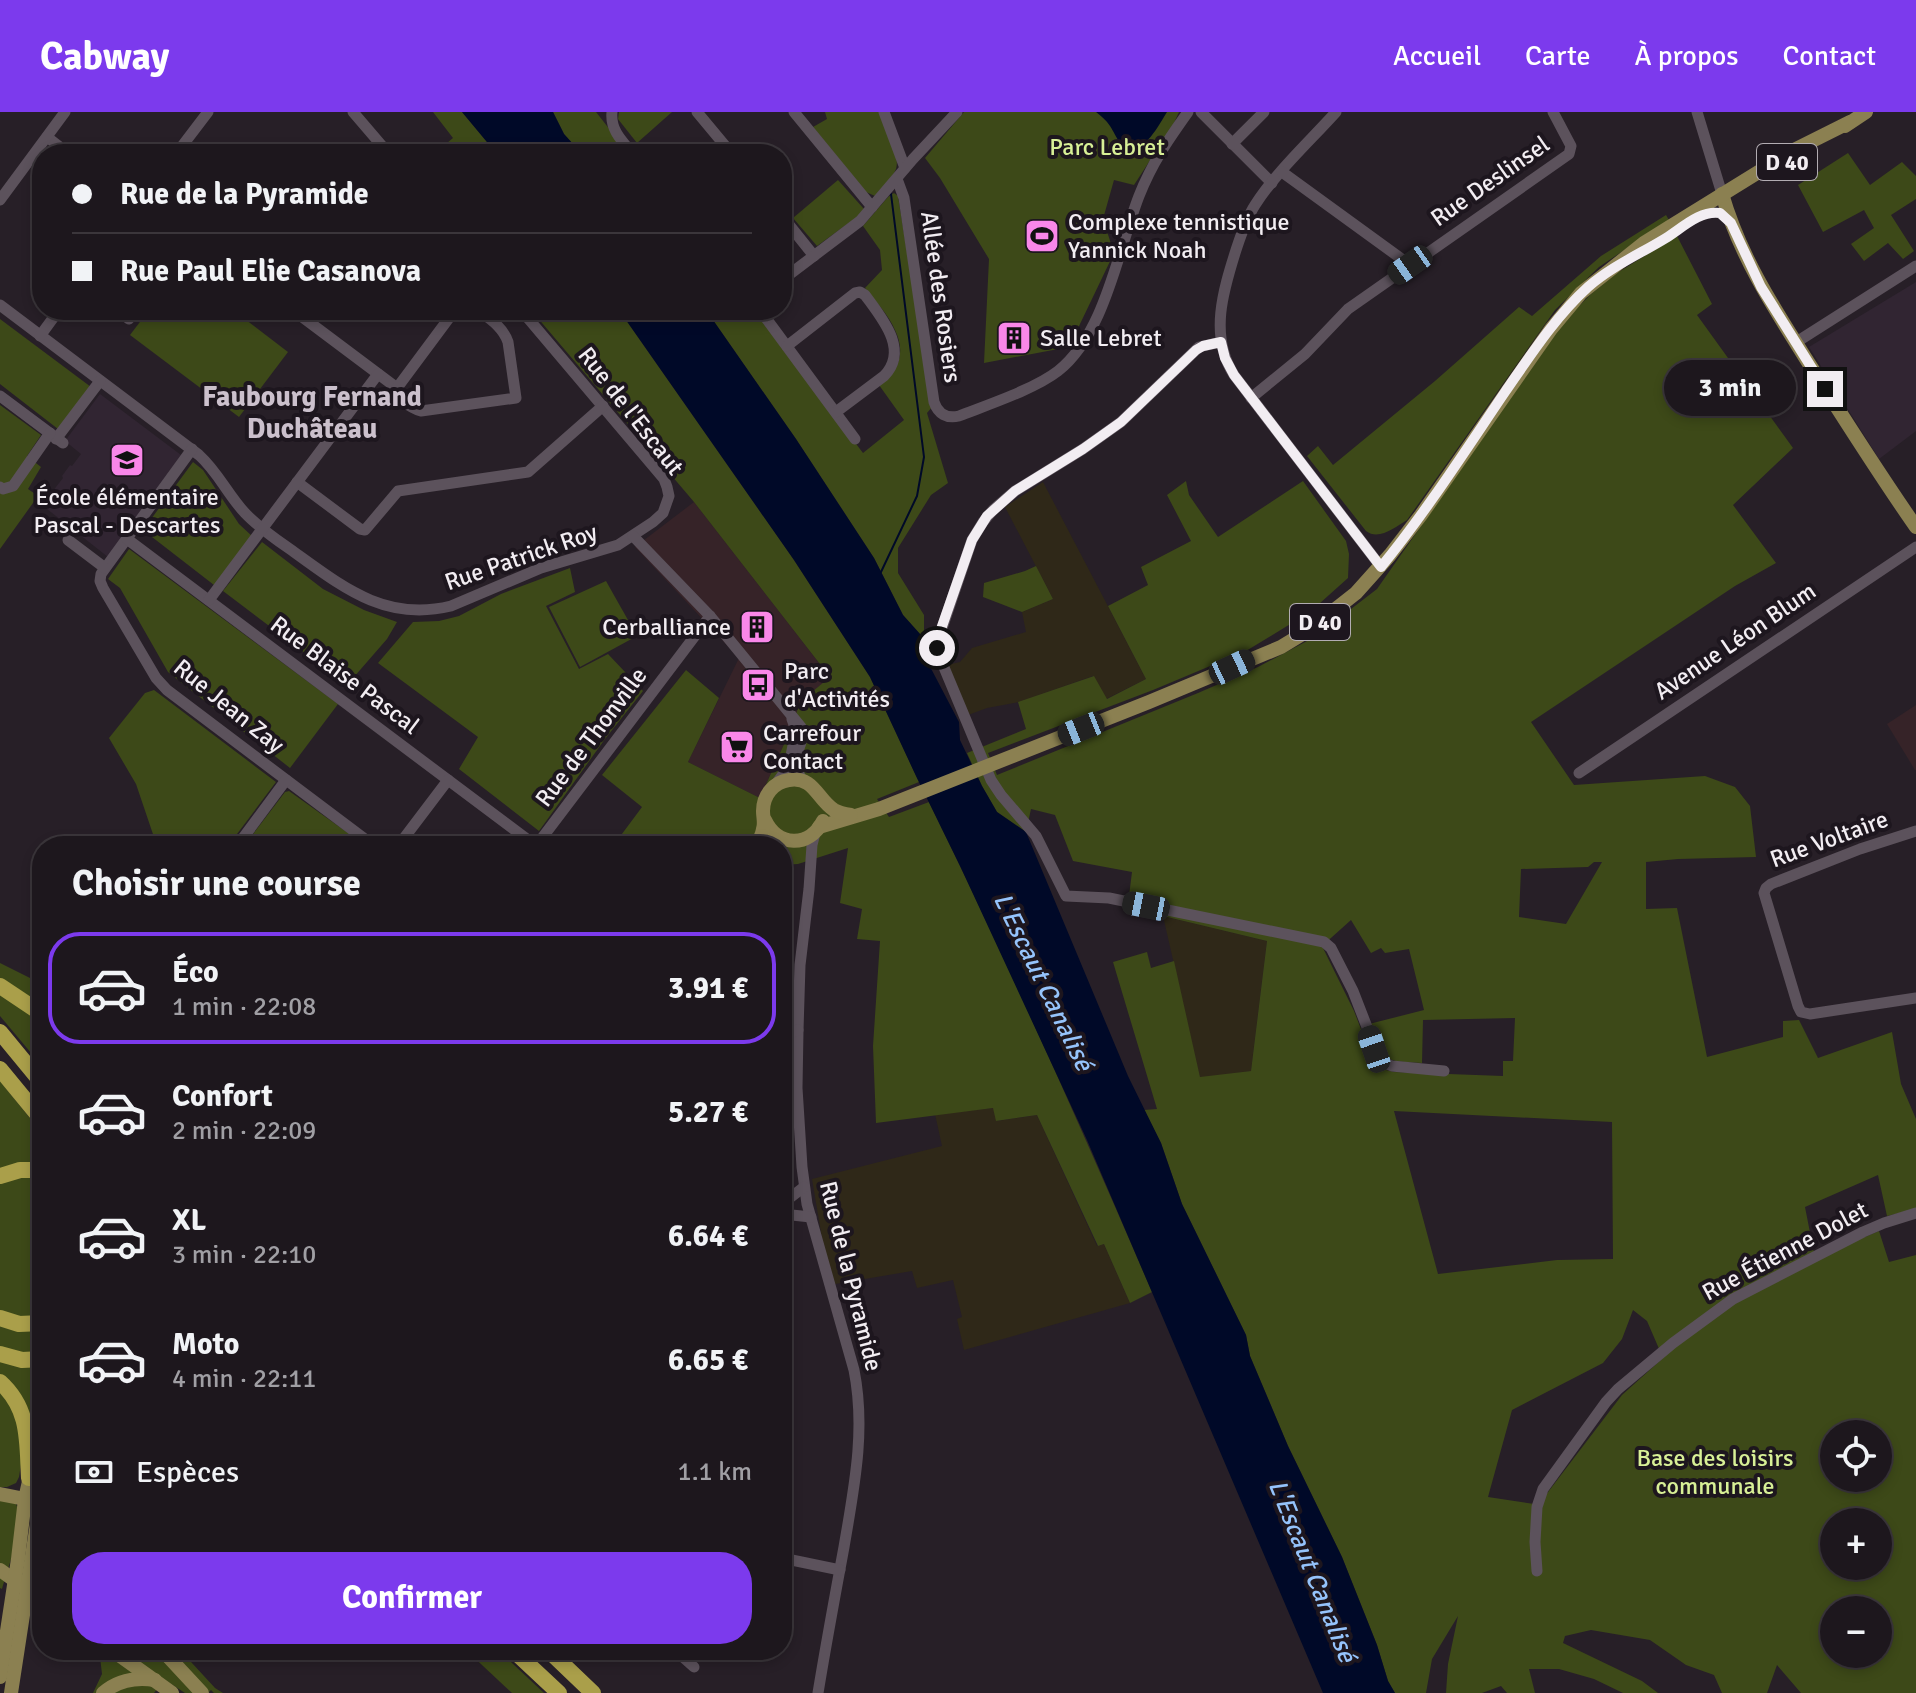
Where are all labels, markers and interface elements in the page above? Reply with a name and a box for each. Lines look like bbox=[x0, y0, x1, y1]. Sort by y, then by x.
text: Cabway bbox=[40, 33, 169, 80]
text: Accueil bbox=[1393, 39, 1481, 73]
text: Carte bbox=[1525, 39, 1590, 73]
text: À propos bbox=[1634, 39, 1739, 73]
text: Contact bbox=[1783, 39, 1876, 73]
street label: Rue Deslinsel bbox=[1425, 129, 1555, 233]
park label: Parc Lebret bbox=[1049, 132, 1165, 162]
road number: D 40 bbox=[1757, 144, 1817, 180]
text: Rue de la Pyramide bbox=[120, 176, 369, 213]
place label: Complexe tennistique Yannick Noah bbox=[1068, 207, 1290, 265]
street label: Allée des Rosiers bbox=[914, 209, 968, 385]
sports icon: Complexe tennistique Yannick Noah bbox=[1023, 217, 1061, 255]
car bbox=[1383, 241, 1437, 289]
text: Rue Paul Elie Casanova bbox=[120, 253, 421, 290]
building icon: Salle Lebret bbox=[995, 319, 1033, 357]
place label: Salle Lebret bbox=[1040, 323, 1162, 353]
street label: Rue de l'Escaut bbox=[572, 341, 690, 481]
callout: 3 min bbox=[1665, 361, 1797, 417]
route end bbox=[1807, 371, 1843, 407]
text: 3 min bbox=[1699, 372, 1761, 404]
district label: Faubourg Fernand Duchâteau bbox=[202, 380, 422, 446]
school or university icon: École élémentaire Pascal - Descartes bbox=[108, 441, 146, 479]
place label: École élémentaire Pascal - Descartes bbox=[34, 482, 220, 540]
street label: Rue Patrick Roy bbox=[441, 517, 601, 597]
street label: Avenue Léon Blum bbox=[1648, 576, 1822, 706]
road number: D 40 bbox=[1290, 604, 1350, 640]
building icon: Cerballiance bbox=[738, 608, 776, 646]
street label: Rue Blaise Pascal bbox=[265, 609, 425, 741]
place label: Cerballiance bbox=[602, 612, 731, 642]
route start bbox=[919, 630, 955, 666]
car bbox=[1205, 646, 1259, 688]
street label: Rue Jean Zay bbox=[168, 652, 290, 760]
place label: Parc d'Activités bbox=[784, 656, 890, 714]
street label: Rue de Thonville bbox=[529, 661, 653, 813]
bus stop icon: Parc d'Activités bbox=[739, 666, 777, 704]
car bbox=[1054, 709, 1108, 749]
place label: Carrefour Contact bbox=[763, 718, 861, 776]
supermarket icon: Carrefour Contact bbox=[718, 728, 756, 766]
street label: Rue Voltaire bbox=[1766, 804, 1892, 874]
text: Choisir une course bbox=[72, 861, 361, 906]
water label: L'Escaut Canalisé bbox=[986, 888, 1101, 1078]
car bbox=[1120, 890, 1172, 922]
icon: car bbox=[76, 952, 148, 1024]
text: Éco bbox=[172, 954, 219, 991]
text: 3.91 € bbox=[668, 970, 748, 1007]
text: 1 min · 22:08 bbox=[172, 991, 316, 1023]
car bbox=[1355, 1022, 1393, 1076]
icon: car bbox=[76, 1076, 148, 1148]
text: Confort bbox=[172, 1078, 273, 1115]
text: 5.27 € bbox=[668, 1094, 748, 1131]
text: 2 min · 22:09 bbox=[172, 1115, 316, 1147]
street label: Rue de la Pyramide bbox=[813, 1178, 889, 1374]
street label: Rue Étienne Dolet bbox=[1697, 1195, 1873, 1307]
icon: car bbox=[76, 1200, 148, 1272]
text: XL bbox=[172, 1202, 206, 1239]
text: 6.64 € bbox=[668, 1218, 748, 1255]
text: 3 min · 22:10 bbox=[172, 1239, 316, 1271]
icon: car bbox=[76, 1324, 148, 1396]
text: Moto bbox=[172, 1326, 239, 1363]
text: 6.65 € bbox=[668, 1342, 748, 1379]
text: 4 min · 22:11 bbox=[172, 1363, 316, 1395]
map controls bbox=[1820, 1420, 1892, 1668]
button: locate bbox=[1820, 1420, 1892, 1492]
park label: Base des loisirs communale bbox=[1636, 1443, 1794, 1501]
icon: cash bbox=[72, 1450, 116, 1494]
text: Espèces bbox=[136, 1454, 239, 1491]
text: 1.1 km bbox=[678, 1456, 752, 1488]
water label: L'Escaut Canalisé bbox=[1261, 1475, 1364, 1669]
button: + bbox=[1820, 1508, 1892, 1580]
button: Confirmer bbox=[72, 1552, 752, 1644]
button: − bbox=[1820, 1596, 1892, 1668]

